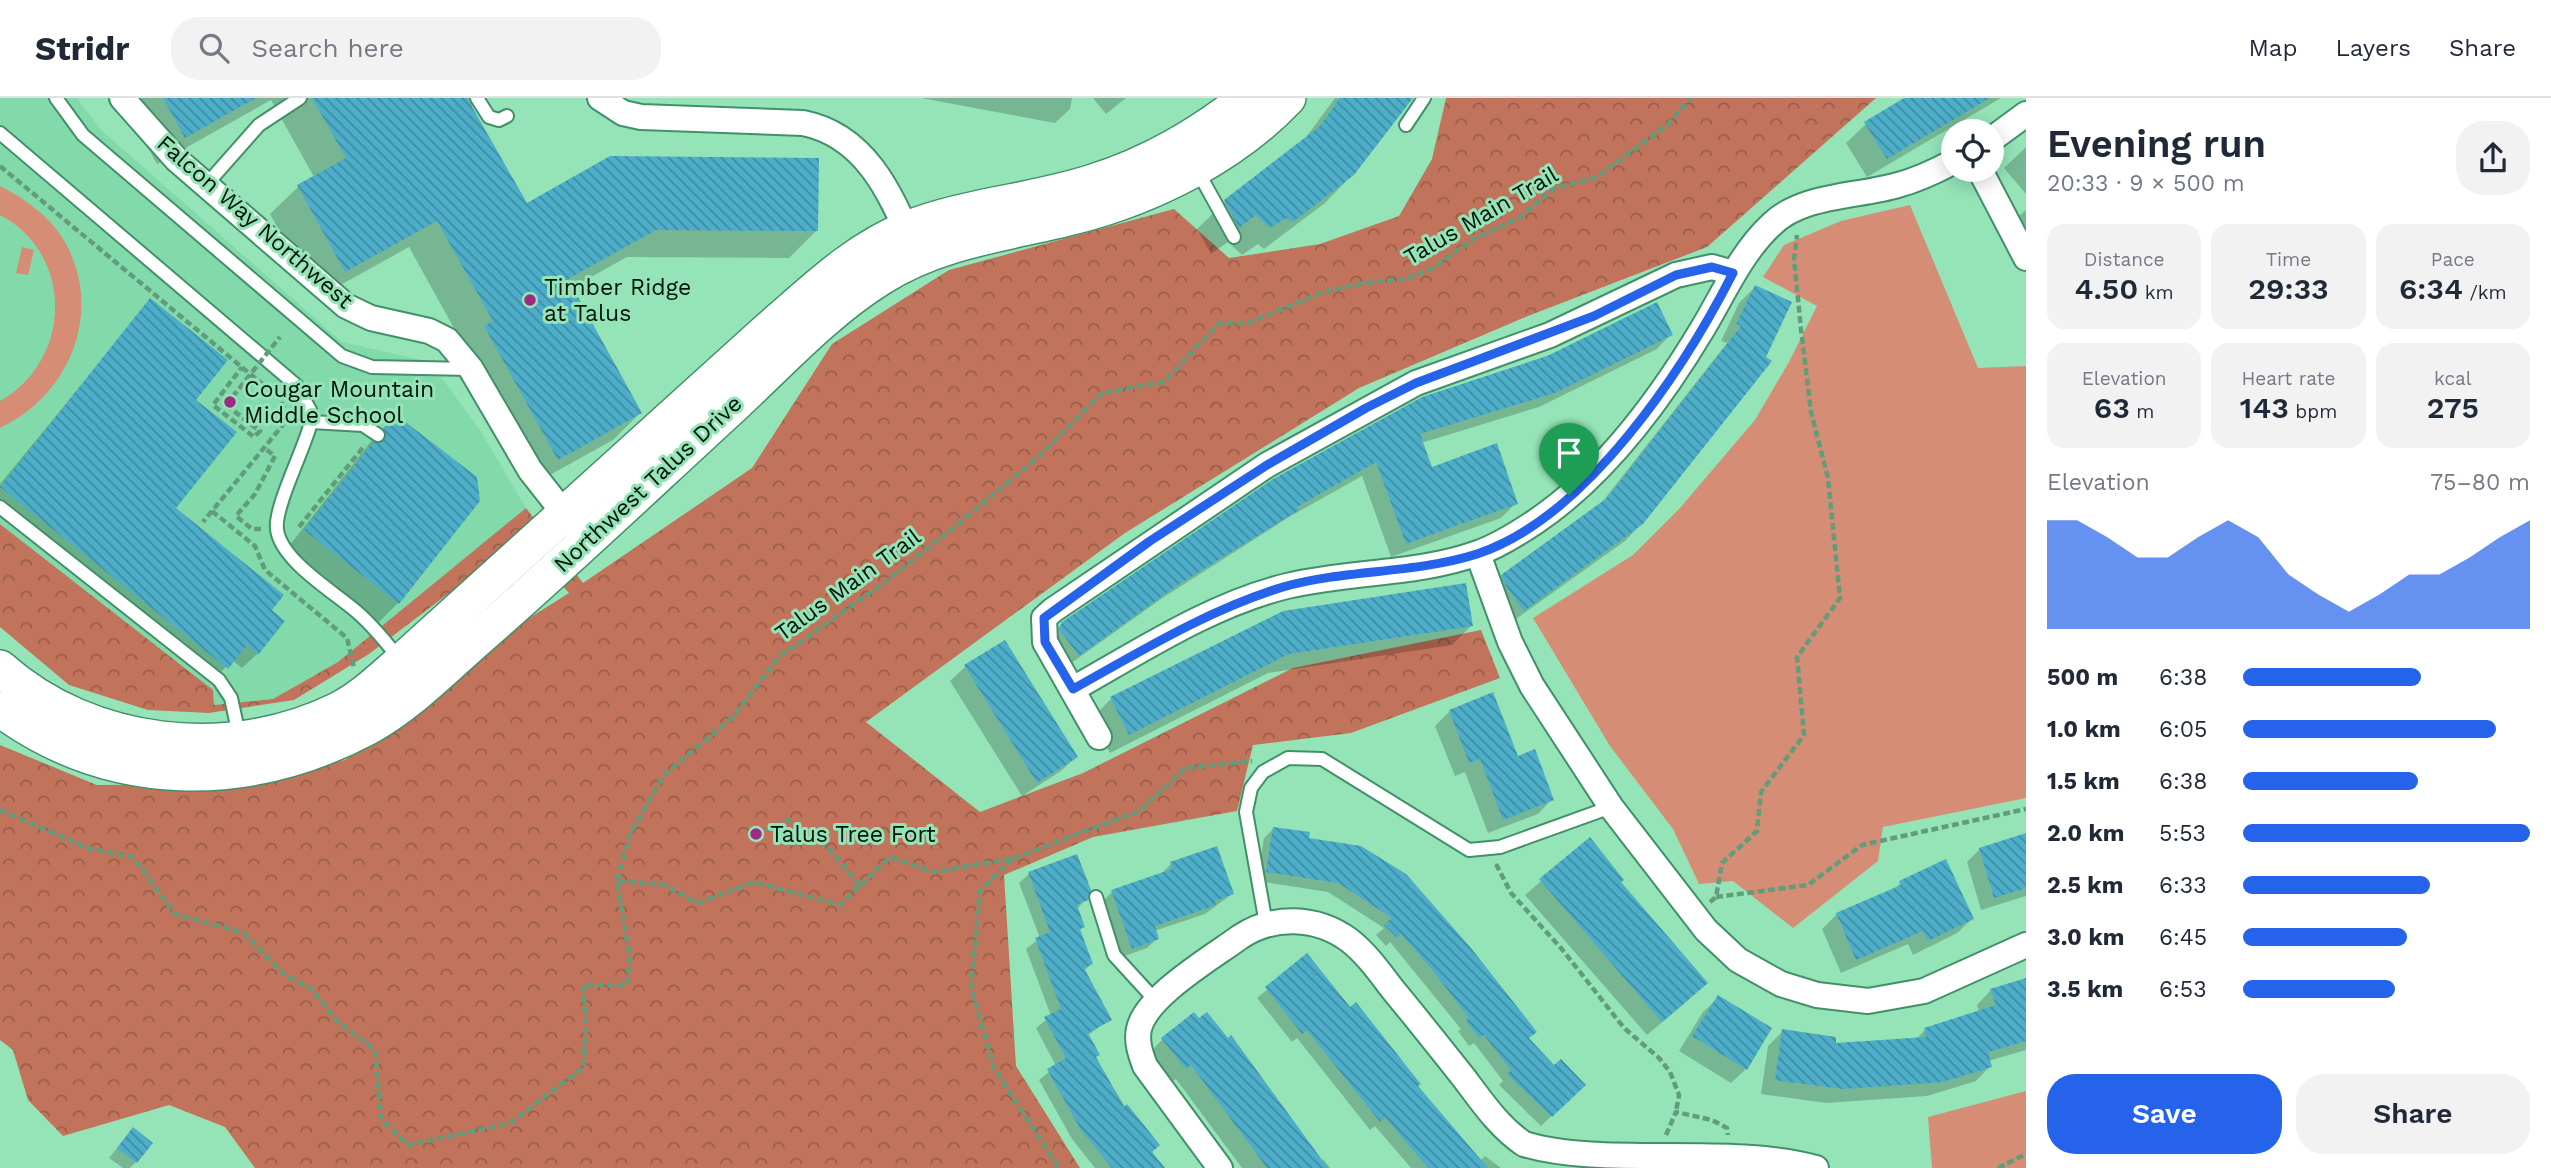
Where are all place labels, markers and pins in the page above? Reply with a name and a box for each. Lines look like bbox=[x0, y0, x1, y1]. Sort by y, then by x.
place label: Timber Ridge at Talus bbox=[544, 274, 691, 327]
marker: Timber Ridge at Talus bbox=[522, 292, 538, 308]
place label: Cougar Mountain Middle School bbox=[244, 376, 434, 429]
marker: Cougar Mountain Middle School bbox=[222, 394, 238, 410]
pin bbox=[1539, 423, 1599, 495]
place label: Talus Tree Fort bbox=[770, 821, 936, 848]
marker: Talus Tree Fort bbox=[748, 826, 764, 842]

